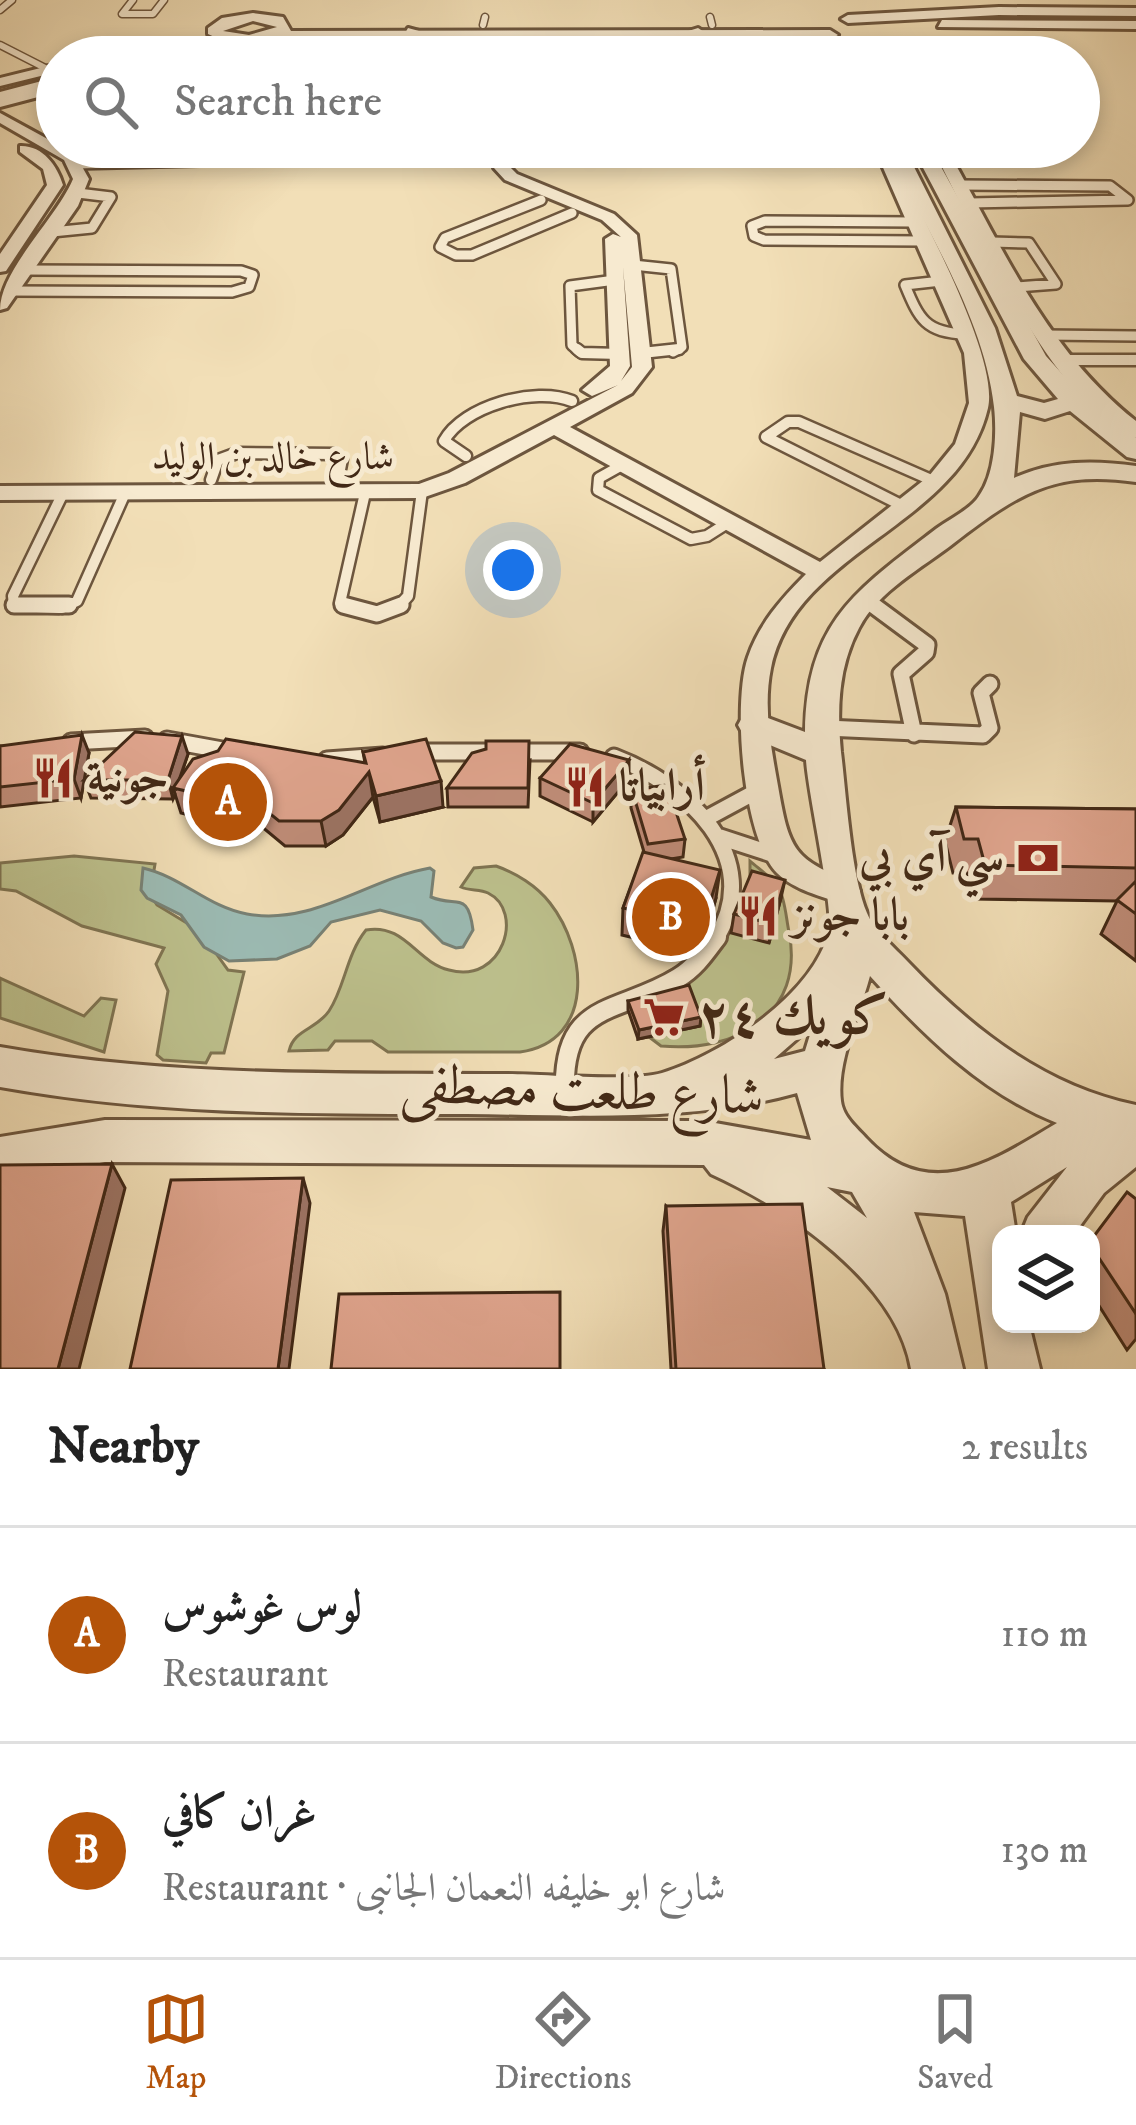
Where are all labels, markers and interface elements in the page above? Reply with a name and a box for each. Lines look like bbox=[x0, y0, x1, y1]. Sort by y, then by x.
search box bbox=[36, 36, 1100, 168]
icon: search bbox=[78, 69, 144, 135]
text: Search here bbox=[174, 74, 382, 130]
street label: شارع خالد بن الوليد bbox=[152, 433, 394, 488]
your location bbox=[483, 540, 543, 600]
place label: جونية bbox=[87, 750, 169, 806]
place label: أرابياتا bbox=[619, 754, 706, 815]
restaurant icon: جونية bbox=[30, 755, 76, 801]
pin: A bbox=[189, 757, 267, 847]
restaurant icon: أرابياتا bbox=[562, 764, 608, 810]
place label: سي آي بي bbox=[858, 829, 1004, 898]
bank icon: سي آي بي bbox=[1015, 835, 1061, 881]
pin: B bbox=[632, 872, 710, 962]
place label: بابا جونز bbox=[787, 888, 909, 944]
restaurant icon: بابا جونز bbox=[735, 893, 781, 939]
place label: كويك ٢٤ bbox=[698, 984, 888, 1051]
supermarket icon: كويك ٢٤ bbox=[641, 994, 687, 1040]
street label: شارع طلعت مصطفى bbox=[399, 1052, 765, 1141]
map controls bbox=[992, 1225, 1100, 1333]
button: layers bbox=[992, 1225, 1100, 1333]
text: Nearby bbox=[48, 1415, 199, 1479]
text: 2 results bbox=[961, 1423, 1088, 1472]
text: لوس غوشوس bbox=[162, 1580, 362, 1636]
text: A bbox=[75, 1610, 99, 1659]
text: 110 m bbox=[1001, 1610, 1088, 1659]
text: Restaurant bbox=[162, 1650, 329, 1699]
text: غران كافي bbox=[162, 1786, 317, 1842]
text: B bbox=[75, 1826, 99, 1875]
text: 130 m bbox=[1000, 1826, 1088, 1875]
text: Restaurant · شارع ابو خليفه النعمان الجانبى bbox=[162, 1864, 726, 1913]
tab: Map bbox=[143, 1986, 209, 2099]
tab: Directions bbox=[495, 1986, 631, 2099]
tab: Saved bbox=[917, 1986, 993, 2099]

